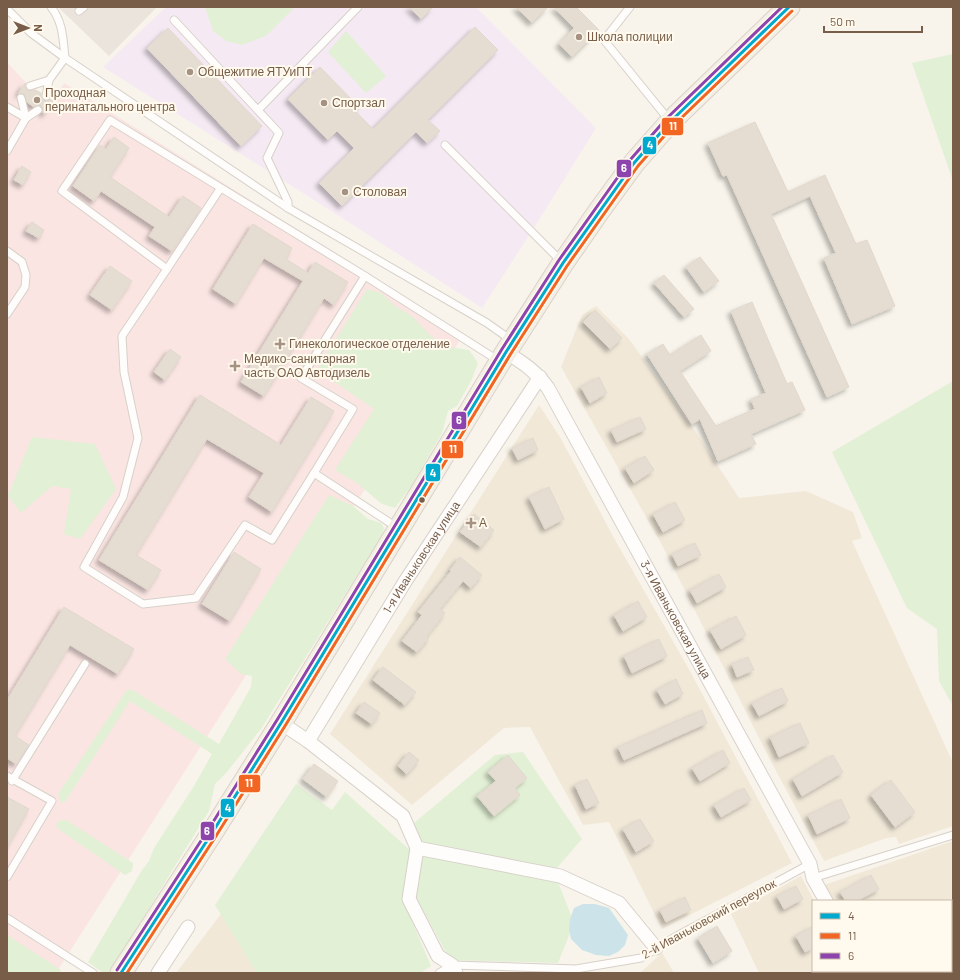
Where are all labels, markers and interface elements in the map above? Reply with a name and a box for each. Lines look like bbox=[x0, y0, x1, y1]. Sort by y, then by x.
north arrow bbox=[8, 8, 48, 48]
scale bar bbox=[824, 8, 922, 34]
text: 50 m bbox=[830, 14, 855, 28]
text: N bbox=[32, 24, 45, 32]
place label: Школа полиции bbox=[587, 29, 673, 44]
marker: Школа полиции bbox=[574, 32, 584, 42]
place label: Общежитие ЯТУиПТ bbox=[198, 64, 313, 79]
marker: Общежитие ЯТУиПТ bbox=[185, 67, 195, 77]
place label: Проходная перинатального центра bbox=[45, 85, 176, 114]
marker: Проходная перинатального центра bbox=[32, 95, 42, 105]
place label: Спортзал bbox=[332, 95, 385, 110]
marker: Спортзал bbox=[319, 98, 329, 108]
line badge: 11 bbox=[661, 117, 684, 136]
text: 11 bbox=[669, 119, 677, 132]
line badge: 4 bbox=[642, 136, 657, 155]
text: 4 bbox=[647, 138, 654, 151]
line badge: 6 bbox=[616, 159, 632, 178]
text: 6 bbox=[621, 161, 627, 174]
place label: Столовая bbox=[353, 184, 407, 198]
marker: Столовая bbox=[340, 187, 350, 197]
place label: Гинекологическое отделение bbox=[289, 336, 450, 351]
marker: Гинекологическое отделение bbox=[274, 338, 286, 350]
place label: Медико-санитарная часть ОАО Автодизель bbox=[244, 351, 370, 380]
marker: Медико-санитарная часть ОАО Автодизель bbox=[229, 360, 241, 372]
line badge: 6 bbox=[451, 411, 467, 430]
text: 6 bbox=[456, 413, 462, 426]
line badge: 11 bbox=[441, 440, 464, 459]
text: 11 bbox=[449, 442, 457, 455]
line badge: 4 bbox=[425, 463, 441, 482]
text: 4 bbox=[430, 466, 437, 479]
unlabelled marker bbox=[417, 495, 427, 505]
street label: 1-я Иваньковская улица bbox=[379, 498, 462, 615]
place label: А bbox=[479, 515, 487, 529]
marker: А bbox=[466, 518, 476, 528]
street label: 3-я Иваньковская улица bbox=[638, 558, 715, 681]
line badge: 11 bbox=[238, 774, 261, 793]
text: 11 bbox=[245, 776, 253, 789]
line badge: 4 bbox=[220, 798, 235, 818]
text: 4 bbox=[225, 801, 232, 814]
line badge: 6 bbox=[200, 821, 215, 841]
text: 6 bbox=[204, 824, 210, 837]
street label: 2-й Иваньковский переулок bbox=[639, 875, 779, 962]
legend bbox=[812, 900, 952, 972]
text: 4 bbox=[848, 908, 855, 922]
text: 11 bbox=[848, 928, 856, 942]
text: 6 bbox=[848, 948, 854, 962]

